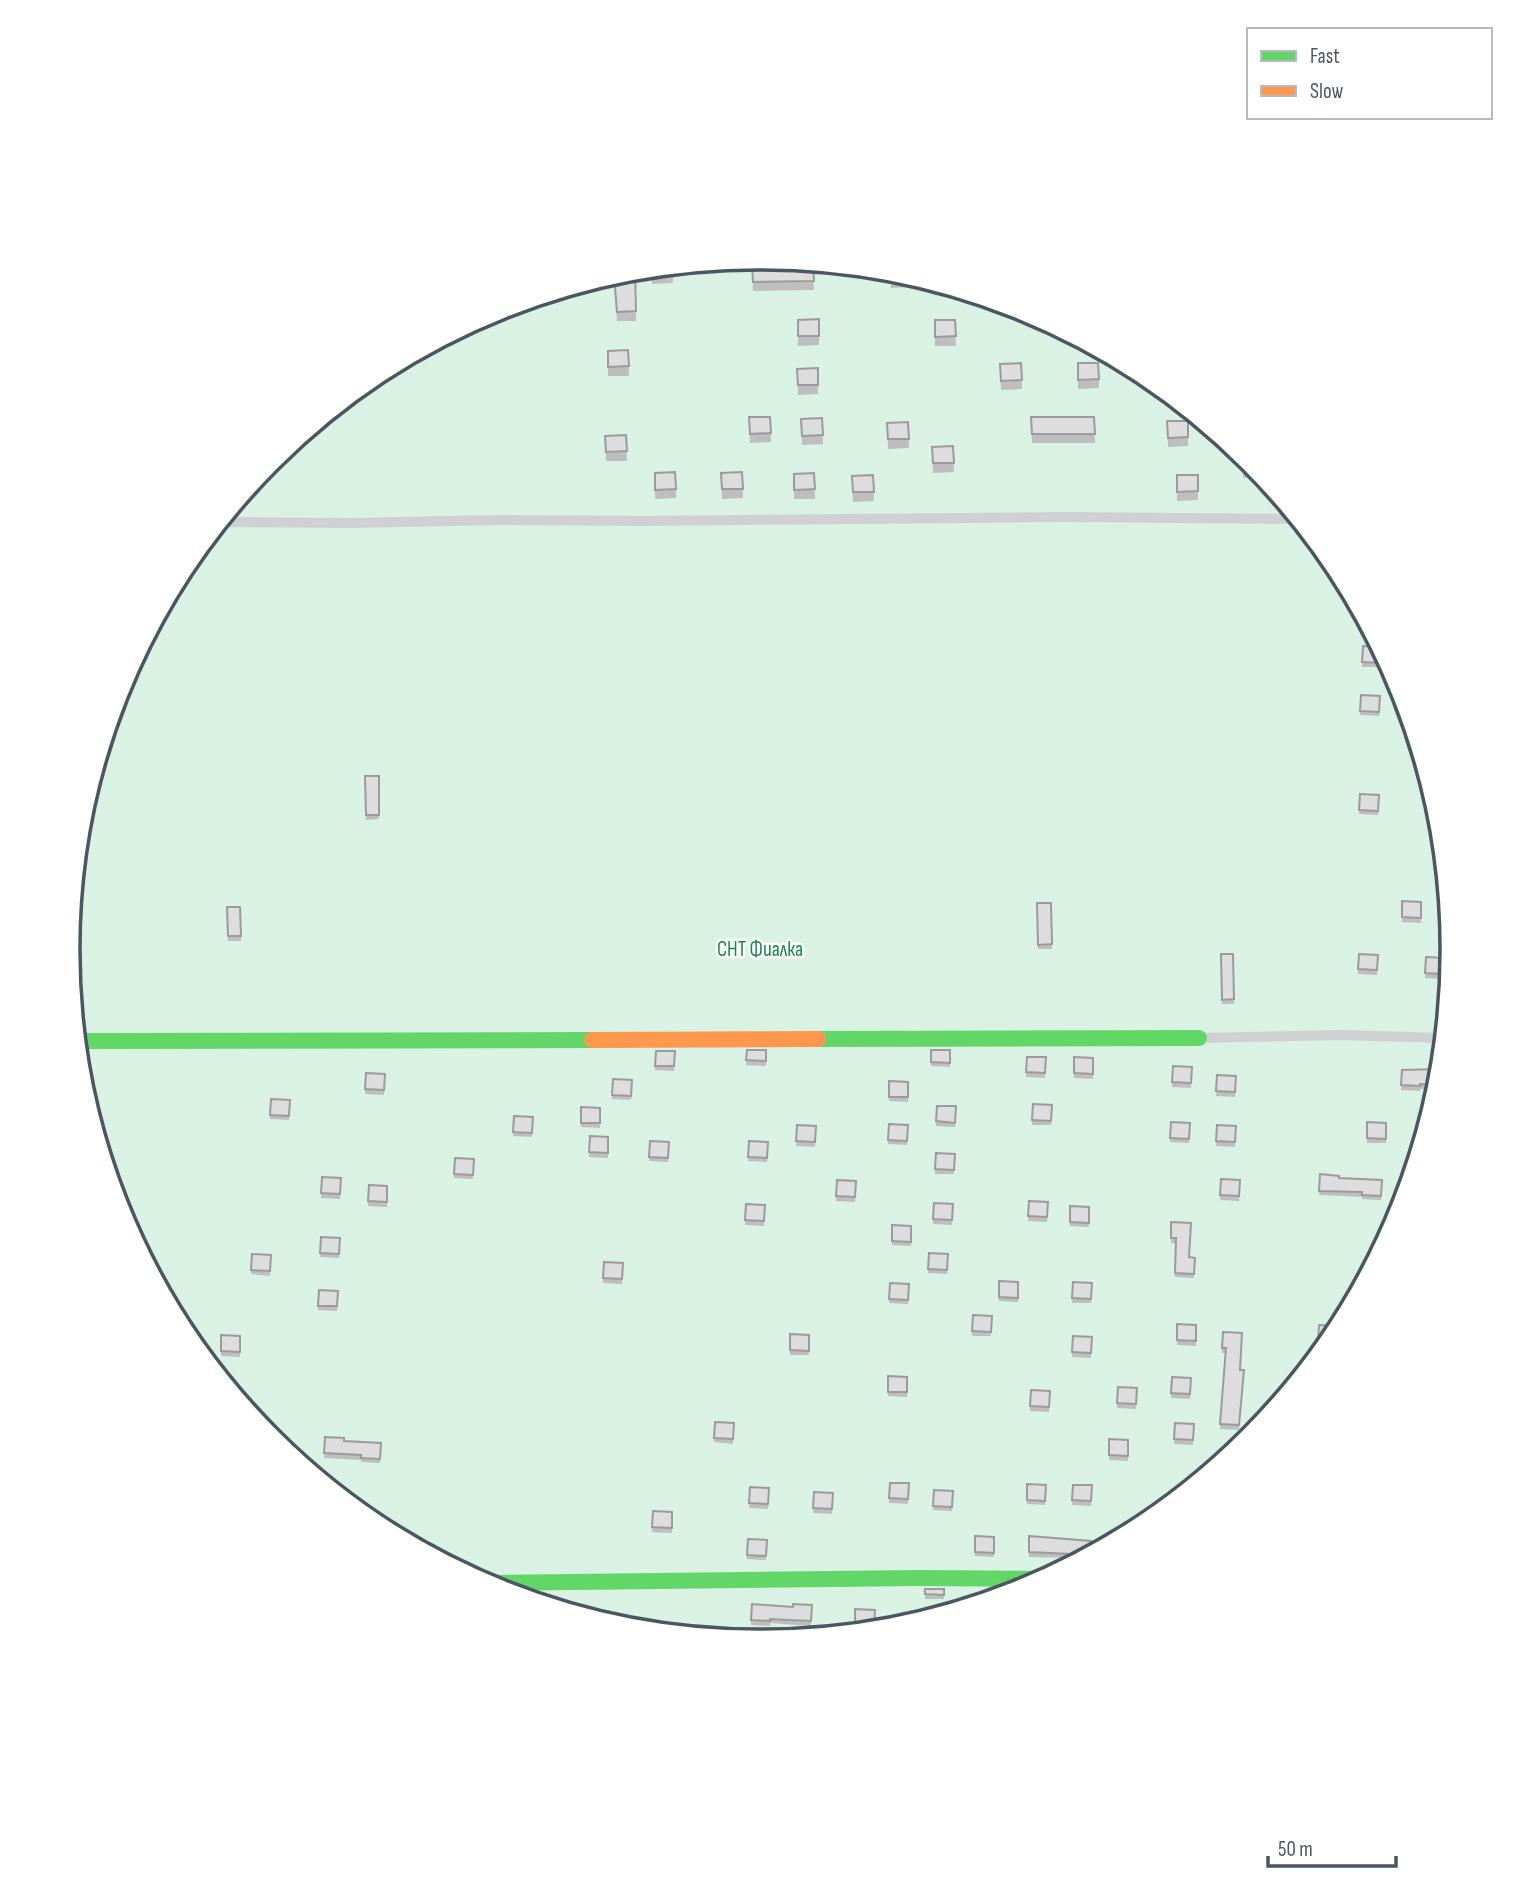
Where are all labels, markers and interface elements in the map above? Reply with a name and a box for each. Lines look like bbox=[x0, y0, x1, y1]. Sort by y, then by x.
legend bbox=[1247, 28, 1492, 119]
text: Fast bbox=[1310, 44, 1340, 69]
text: Slow bbox=[1310, 79, 1344, 104]
park label: СНТ Фиалка bbox=[717, 937, 803, 962]
scale bar bbox=[1268, 1825, 1396, 1869]
text: 50 m bbox=[1278, 1837, 1313, 1862]

